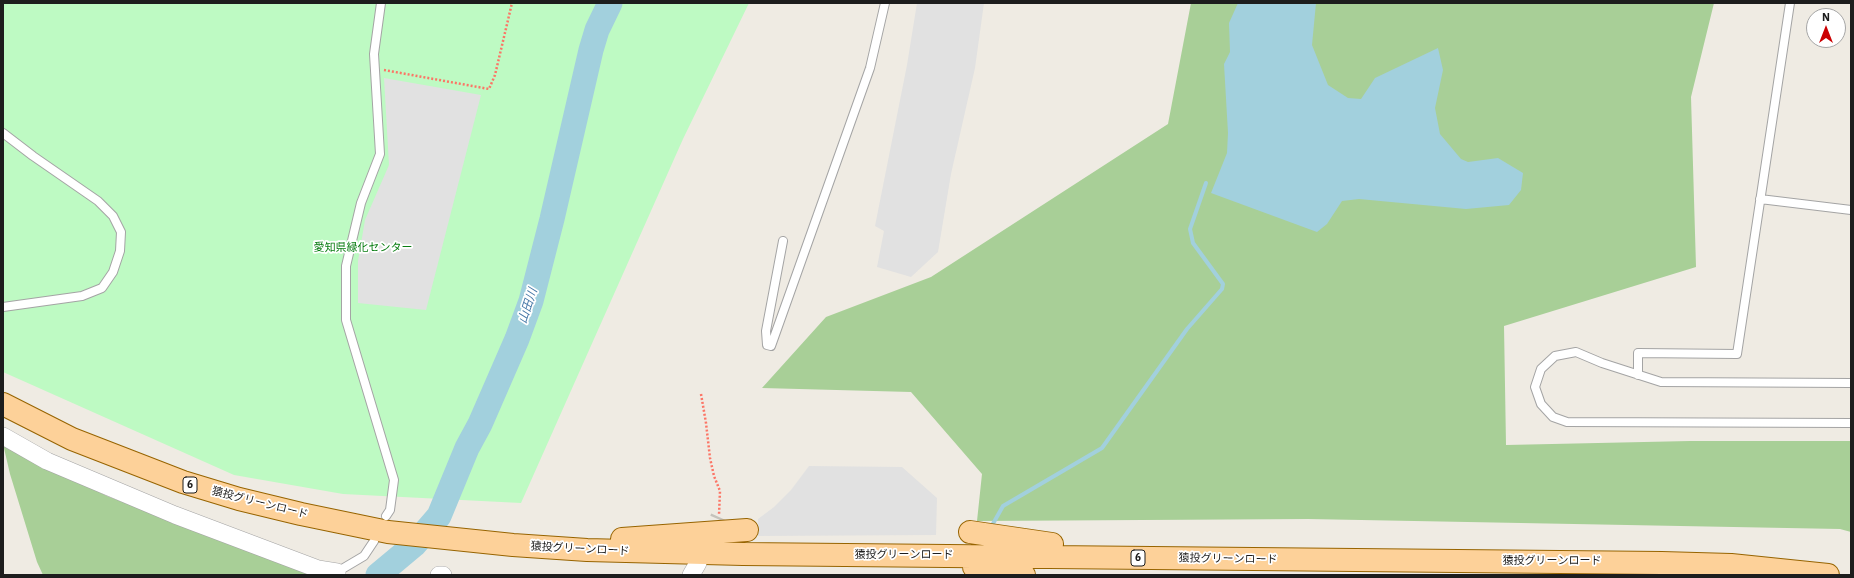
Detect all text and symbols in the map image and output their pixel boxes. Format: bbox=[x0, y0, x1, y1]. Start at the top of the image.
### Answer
north arrow bbox=[1806, 8, 1846, 48]
text: N bbox=[1822, 10, 1830, 24]
park label: 愛知県緑化センター bbox=[314, 241, 412, 255]
water label: 山田川 bbox=[516, 287, 540, 325]
road number: 6 bbox=[183, 477, 197, 493]
street label: 猿投グリーンロード bbox=[210, 485, 310, 521]
street label: 猿投グリーンロード bbox=[530, 540, 630, 558]
street label: 猿投グリーンロード bbox=[855, 548, 953, 562]
road number: 6 bbox=[1131, 550, 1145, 566]
street label: 猿投グリーンロード bbox=[1178, 552, 1278, 566]
street label: 猿投グリーンロード bbox=[1503, 554, 1601, 568]

